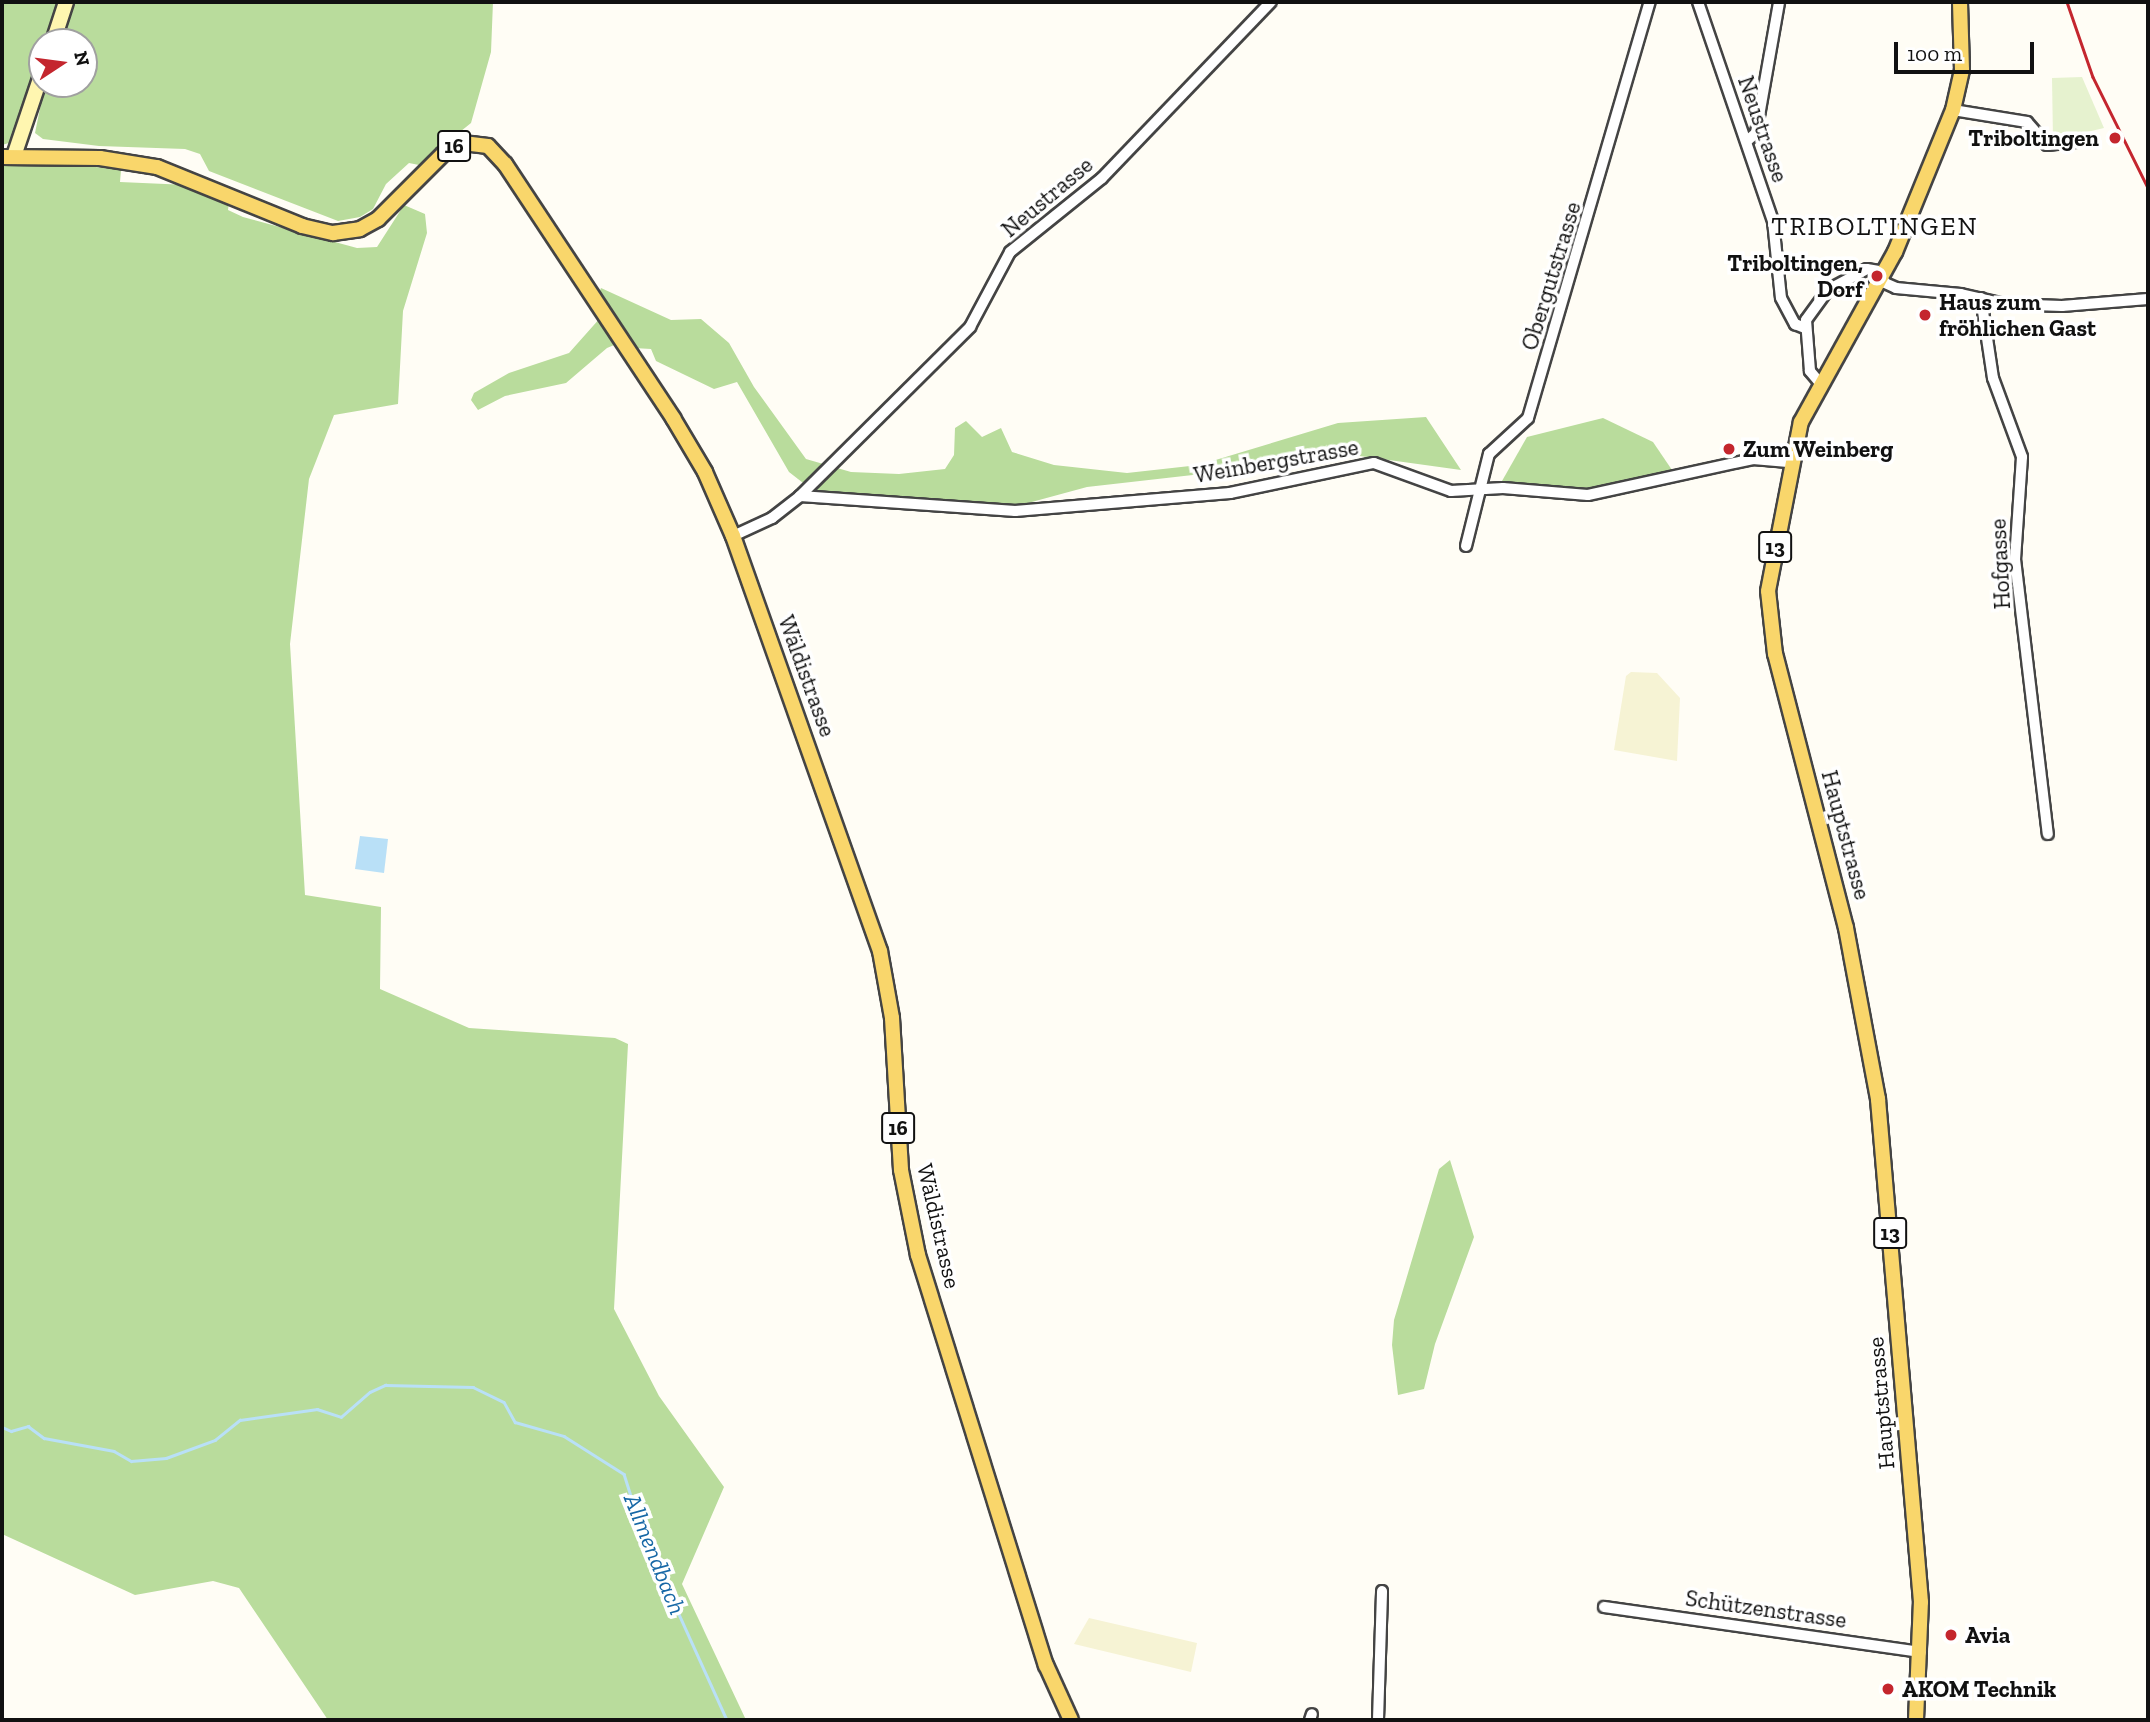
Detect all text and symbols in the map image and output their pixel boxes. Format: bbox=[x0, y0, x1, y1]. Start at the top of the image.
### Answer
north arrow bbox=[28, 28, 98, 98]
scale bar bbox=[1898, 28, 2038, 72]
text: 100 m bbox=[1907, 41, 1962, 66]
text: N bbox=[69, 49, 95, 68]
street label: Neustrasse bbox=[1732, 72, 1794, 186]
place label: Triboltingen bbox=[1968, 124, 2099, 152]
road number: 16 bbox=[436, 128, 472, 164]
marker: Triboltingen bbox=[2105, 128, 2125, 148]
street label: Neustrasse bbox=[996, 151, 1098, 243]
street label: Obergutstrasse bbox=[1515, 198, 1587, 354]
district label: TRIBOLTINGEN bbox=[1773, 211, 1977, 243]
place label: Triboltingen, Dorf bbox=[1727, 249, 1863, 303]
marker: Triboltingen, Dorf bbox=[1869, 268, 1885, 284]
place label: Haus zum fröhlichen Gast bbox=[1939, 288, 2096, 342]
marker: Haus zum fröhlichen Gast bbox=[1917, 307, 1933, 323]
street label: Weinbergstrasse bbox=[1192, 433, 1360, 489]
place label: Zum Weinberg bbox=[1743, 435, 1894, 463]
marker: Zum Weinberg bbox=[1721, 441, 1737, 457]
street label: Hofgasse bbox=[1984, 518, 2016, 610]
road number: 13 bbox=[1758, 530, 1792, 564]
street label: Wäldistrasse bbox=[772, 612, 842, 740]
street label: Hauptstrasse bbox=[1816, 767, 1876, 903]
road number: 16 bbox=[880, 1110, 916, 1146]
street label: Wäldistrasse bbox=[911, 1161, 967, 1291]
road number: 13 bbox=[1872, 1216, 1908, 1250]
street label: Hauptstrasse bbox=[1861, 1336, 1901, 1470]
water label: Allmendbach bbox=[618, 1489, 692, 1619]
street label: Schützenstrasse bbox=[1684, 1584, 1848, 1634]
place label: Avia bbox=[1965, 1621, 2010, 1649]
marker: Avia bbox=[1943, 1627, 1959, 1643]
place label: AKOM Technik bbox=[1902, 1675, 2056, 1703]
marker: AKOM Technik bbox=[1880, 1681, 1896, 1697]

